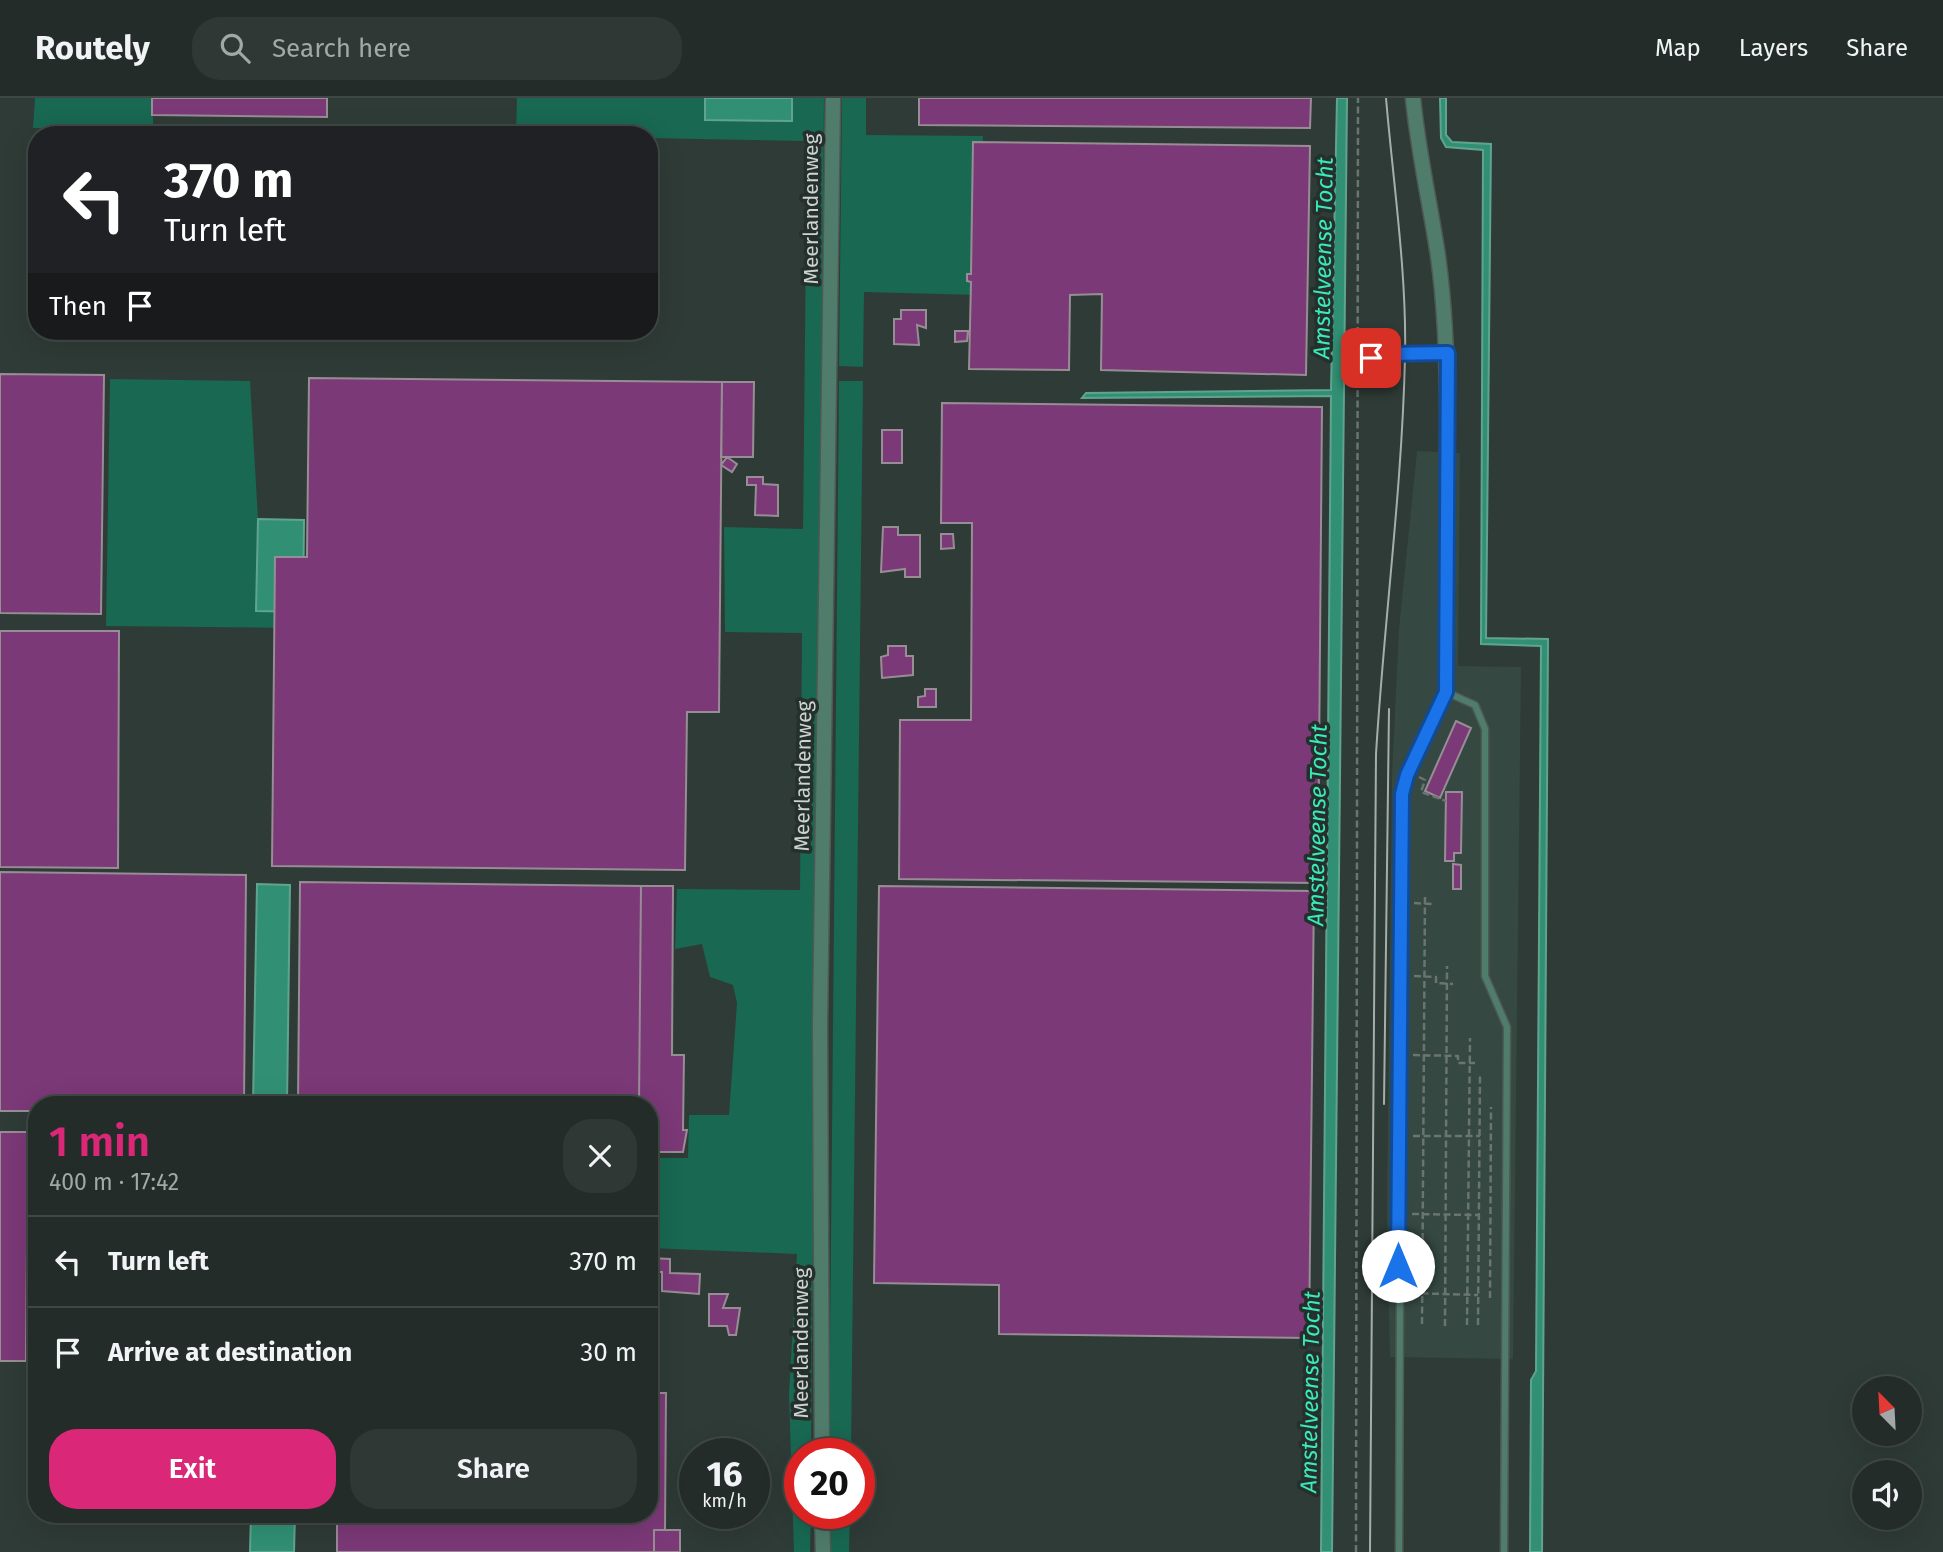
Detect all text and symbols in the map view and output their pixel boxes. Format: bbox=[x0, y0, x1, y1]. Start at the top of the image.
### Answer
search box bbox=[192, 17, 682, 80]
text: Routely bbox=[35, 28, 150, 68]
icon: search bbox=[216, 29, 254, 67]
text: Search here bbox=[272, 33, 411, 64]
text: Map bbox=[1655, 34, 1701, 62]
text: Layers bbox=[1739, 34, 1808, 62]
text: Share bbox=[1846, 34, 1908, 62]
street label: Meerlandenweg bbox=[798, 133, 824, 284]
text: 370 m bbox=[164, 151, 293, 210]
icon: left bbox=[49, 154, 140, 245]
water label: Amstelveense Tocht bbox=[1307, 156, 1339, 360]
text: Turn left bbox=[164, 211, 286, 249]
icon: arrive bbox=[121, 287, 159, 325]
text: Then bbox=[49, 291, 107, 322]
pin bbox=[1341, 328, 1401, 388]
icon: arrive bbox=[1352, 339, 1390, 377]
street label: Meerlandenweg bbox=[789, 700, 817, 852]
water label: Amstelveense Tocht bbox=[1301, 723, 1333, 927]
text: 1 min bbox=[49, 1117, 150, 1167]
button: close bbox=[563, 1119, 637, 1193]
text: 400 m · 17:42 bbox=[49, 1168, 179, 1196]
position arrow bbox=[1361, 1229, 1435, 1303]
icon: left bbox=[49, 1243, 87, 1281]
text: Turn left bbox=[108, 1246, 209, 1277]
text: 370 m bbox=[569, 1246, 637, 1277]
street label: Meerlandenweg bbox=[788, 1267, 814, 1418]
water label: Amstelveense Tocht bbox=[1294, 1290, 1326, 1494]
icon: arrive bbox=[49, 1334, 87, 1372]
text: Arrive at destination bbox=[108, 1337, 352, 1368]
text: 30 m bbox=[580, 1337, 637, 1368]
north arrow bbox=[1852, 1376, 1922, 1446]
map controls bbox=[1852, 1376, 1922, 1530]
button: Exit bbox=[49, 1429, 336, 1509]
button: Share bbox=[350, 1429, 637, 1509]
speed limit sign: 20 bbox=[784, 1438, 875, 1529]
text: 16 bbox=[707, 1453, 742, 1495]
button: sound bbox=[1852, 1460, 1922, 1530]
text: km/h bbox=[702, 1490, 747, 1512]

